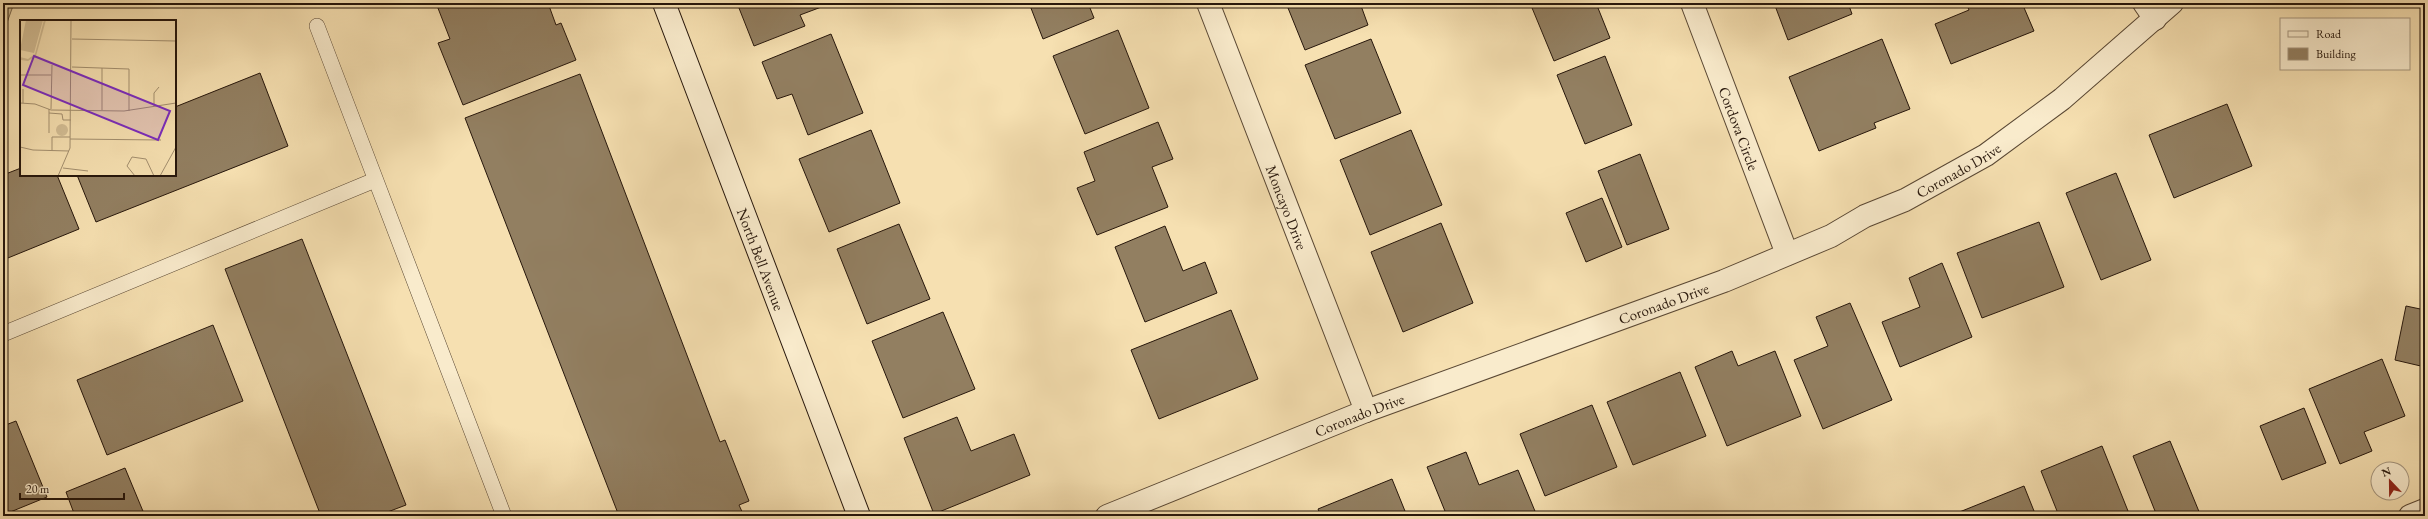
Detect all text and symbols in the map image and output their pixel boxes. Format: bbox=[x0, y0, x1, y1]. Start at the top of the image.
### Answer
legend bbox=[2280, 18, 2410, 70]
inset map bbox=[20, 20, 176, 176]
text: Road bbox=[2316, 26, 2342, 42]
text: Building bbox=[2316, 46, 2357, 62]
street label: Cordova Circle bbox=[1715, 84, 1764, 173]
street label: Coronado Drive bbox=[1912, 138, 2004, 202]
street label: Moncayo Drive bbox=[1262, 162, 1312, 252]
street label: North Bell Avenue bbox=[733, 205, 789, 313]
street label: Coronado Drive bbox=[1616, 278, 1711, 328]
street label: Coronado Drive bbox=[1312, 388, 1407, 440]
north arrow bbox=[2370, 461, 2410, 501]
text: N bbox=[2380, 464, 2393, 480]
scale bar bbox=[20, 475, 124, 501]
text: 20 m bbox=[26, 481, 50, 497]

